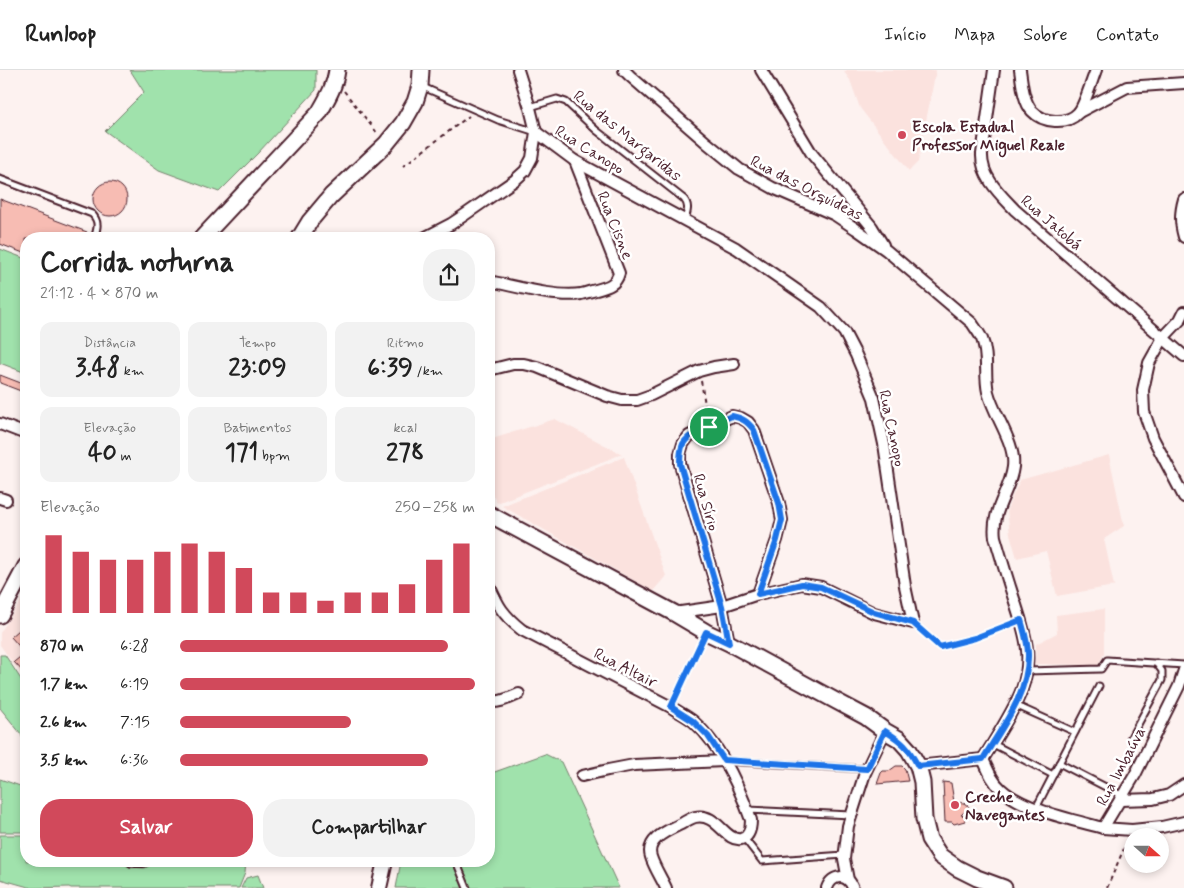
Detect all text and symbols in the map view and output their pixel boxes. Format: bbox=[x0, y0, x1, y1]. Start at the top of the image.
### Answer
text: Runloop bbox=[25, 19, 97, 50]
text: Início bbox=[884, 23, 926, 47]
text: Mapa bbox=[954, 23, 995, 47]
text: Sobre bbox=[1023, 23, 1068, 47]
text: Contato bbox=[1096, 23, 1159, 47]
street label: Rua das Margaridas bbox=[568, 86, 686, 187]
place label: Escola Estadual Professor Miguel Reale bbox=[912, 117, 1065, 158]
street label: Rua Canopo bbox=[551, 121, 628, 180]
marker: Escola Estadual Professor Miguel Reale bbox=[896, 129, 908, 141]
street label: Rua das Orquídeas bbox=[746, 151, 866, 226]
street label: Rua Cisne bbox=[591, 188, 638, 263]
street label: Rua Jatobá bbox=[1016, 191, 1086, 256]
text: Corrida noturna bbox=[40, 245, 234, 282]
button: share bbox=[423, 249, 475, 301]
text: 21:12 · 4 × 870 m bbox=[40, 283, 158, 304]
text: Distância bbox=[84, 334, 136, 352]
text: Tempo bbox=[239, 334, 276, 352]
text: Ritmo bbox=[387, 334, 424, 352]
text: 3.48 bbox=[75, 352, 120, 385]
text: 23:09 bbox=[228, 352, 287, 385]
text: 6:39 bbox=[367, 352, 413, 385]
text: km bbox=[120, 362, 144, 380]
text: /km bbox=[413, 362, 443, 380]
street label: Rua Canopo bbox=[873, 388, 910, 469]
pin bbox=[688, 406, 730, 448]
icon: arrive bbox=[695, 413, 723, 441]
text: Elevação bbox=[84, 419, 136, 437]
text: Batimentos bbox=[223, 419, 292, 437]
text: kcal bbox=[393, 419, 417, 437]
text: 40 bbox=[88, 437, 117, 470]
text: 171 bbox=[225, 437, 258, 470]
text: 278 bbox=[386, 437, 424, 470]
text: m bbox=[117, 447, 132, 465]
text: bpm bbox=[258, 447, 290, 465]
street label: Rua Sírio bbox=[687, 471, 724, 533]
text: Elevação bbox=[40, 497, 100, 518]
text: 250–258 m bbox=[395, 497, 475, 518]
text: 870 m bbox=[40, 636, 84, 657]
text: 6:28 bbox=[120, 636, 149, 657]
street label: Rua Altair bbox=[590, 643, 661, 693]
text: 1.7 km bbox=[40, 674, 88, 695]
text: 6:19 bbox=[120, 674, 149, 695]
text: 2.6 km bbox=[40, 712, 87, 733]
text: 7:15 bbox=[120, 712, 150, 733]
street label: Rua Imbaúva bbox=[1092, 723, 1151, 810]
text: 3.5 km bbox=[40, 750, 88, 771]
text: 6:36 bbox=[120, 750, 149, 771]
place label: Creche Navegantes bbox=[965, 787, 1046, 828]
button: Salvar bbox=[40, 799, 253, 857]
button: Compartilhar bbox=[263, 799, 475, 857]
marker: Creche Navegantes bbox=[949, 799, 961, 811]
north arrow bbox=[1124, 828, 1169, 872]
map controls bbox=[1124, 828, 1169, 873]

